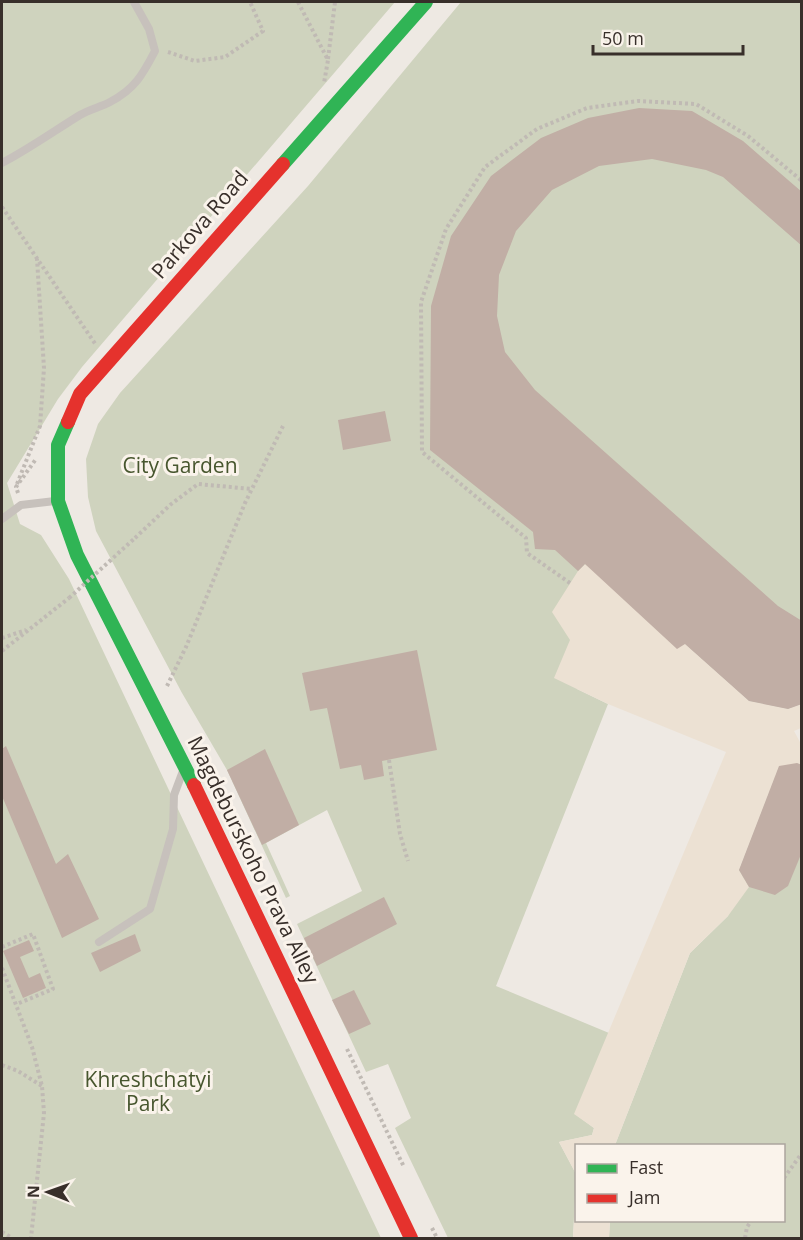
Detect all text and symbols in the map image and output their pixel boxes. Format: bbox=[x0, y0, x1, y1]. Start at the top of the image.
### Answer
scale bar bbox=[593, 18, 743, 56]
text: 50 m bbox=[602, 26, 644, 50]
street label: Parkova Road bbox=[145, 164, 254, 284]
park label: City Garden bbox=[122, 451, 238, 479]
street label: Magdeburskoho Prava Alley bbox=[182, 731, 326, 988]
park label: Khreshchatyi Park bbox=[85, 1065, 211, 1117]
legend bbox=[575, 1144, 785, 1222]
text: Fast bbox=[629, 1155, 663, 1179]
north arrow bbox=[18, 1162, 78, 1222]
text: N bbox=[22, 1185, 44, 1198]
text: Jam bbox=[627, 1185, 661, 1209]

